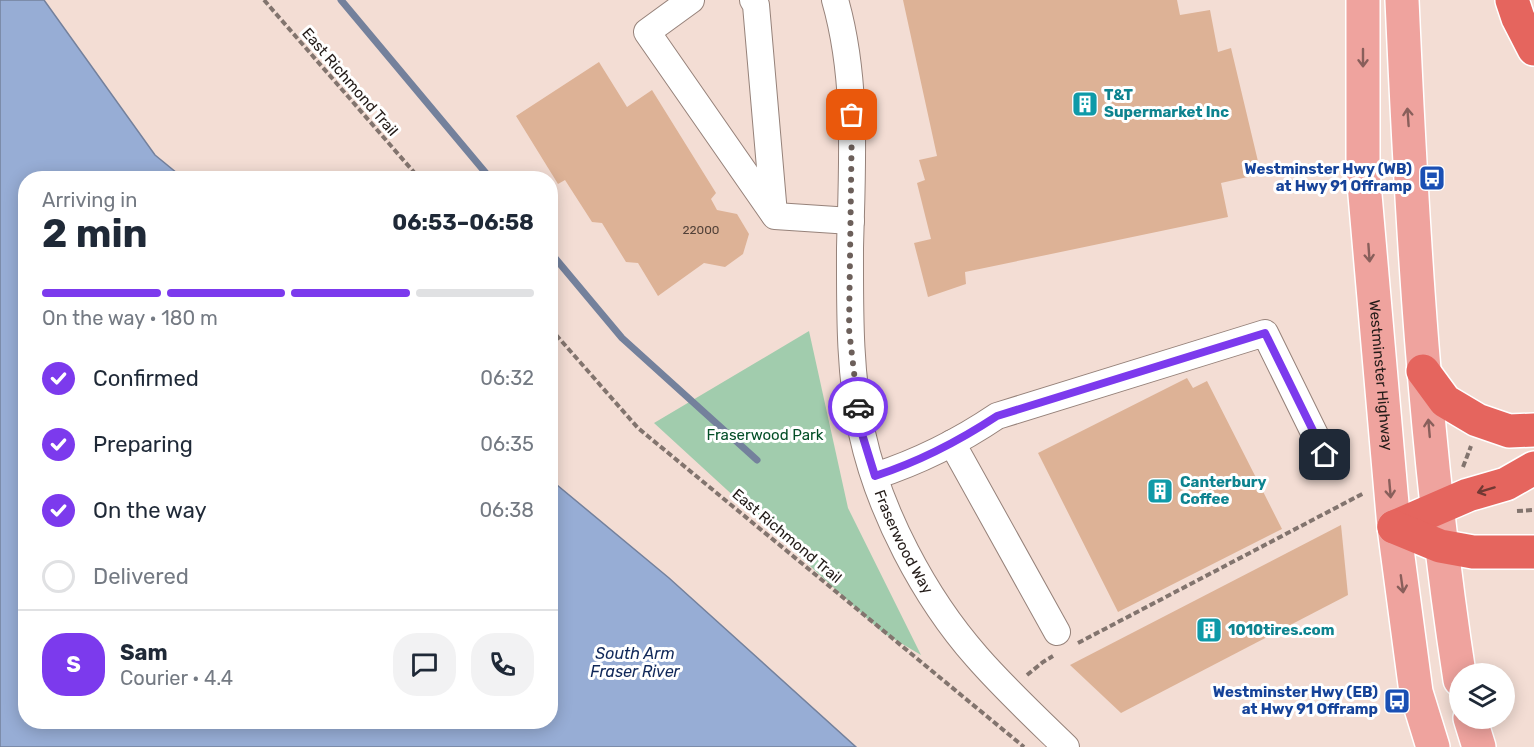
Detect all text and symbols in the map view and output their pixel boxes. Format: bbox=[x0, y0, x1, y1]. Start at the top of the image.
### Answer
street label: East Richmond Trail bbox=[298, 24, 402, 140]
one-way arrow bbox=[1357, 48, 1369, 68]
place label: T&T Supermarket Inc bbox=[1104, 86, 1229, 121]
pin bbox=[826, 89, 877, 140]
building icon: T&T Supermarket Inc bbox=[1070, 89, 1100, 119]
icon: bag bbox=[835, 98, 868, 131]
one-way arrow bbox=[1402, 108, 1413, 128]
place label: Westminster Hwy (WB) at Hwy 91 Offramp bbox=[1244, 160, 1412, 195]
bus stop icon: Westminster Hwy (WB) at Hwy 91 Offramp bbox=[1417, 163, 1447, 193]
text: Arriving in bbox=[42, 188, 137, 212]
text: 06:53–06:58 bbox=[392, 209, 534, 236]
text: 2 min bbox=[42, 211, 148, 257]
house number: 22000 bbox=[683, 223, 719, 237]
one-way arrow bbox=[1364, 243, 1375, 263]
street label: Westminster Highway bbox=[1365, 299, 1396, 451]
text: On the way · 180 m bbox=[42, 306, 218, 330]
icon: check bbox=[42, 362, 75, 395]
text: Confirmed bbox=[93, 365, 199, 392]
text: 06:32 bbox=[480, 366, 534, 390]
courier bbox=[828, 377, 888, 437]
icon: car bbox=[842, 391, 875, 424]
one-way arrow bbox=[1423, 419, 1434, 439]
park label: Fraserwood Park bbox=[706, 426, 824, 444]
icon: check bbox=[42, 428, 75, 461]
pin bbox=[1299, 429, 1350, 480]
text: Preparing bbox=[93, 431, 193, 458]
text: 06:35 bbox=[480, 432, 534, 456]
icon: home bbox=[1308, 438, 1341, 471]
place label: Canterbury Coffee bbox=[1180, 473, 1267, 508]
building icon: Canterbury Coffee bbox=[1145, 476, 1175, 506]
one-way arrow bbox=[1385, 479, 1396, 499]
street label: East Richmond Trail bbox=[729, 485, 845, 587]
one-way arrow bbox=[1477, 485, 1496, 496]
street label: Fraserwood Way bbox=[870, 487, 937, 597]
icon: check bbox=[42, 494, 75, 527]
text: On the way bbox=[93, 497, 207, 524]
text: 06:38 bbox=[479, 498, 534, 522]
text: Delivered bbox=[93, 563, 189, 590]
one-way arrow bbox=[1396, 574, 1407, 594]
building icon: 1010tires.com bbox=[1194, 615, 1224, 645]
place label: 1010tires.com bbox=[1228, 621, 1335, 639]
button: chat bbox=[393, 633, 456, 696]
button: phone bbox=[471, 633, 534, 696]
text: Sam bbox=[120, 639, 168, 666]
water label: South Arm Fraser River bbox=[590, 644, 681, 681]
text: S bbox=[66, 651, 81, 678]
map controls bbox=[1449, 663, 1515, 729]
button: layers bbox=[1449, 663, 1515, 729]
text: Courier · 4.4 bbox=[120, 666, 233, 690]
place label: Westminster Hwy (EB) at Hwy 91 Offramp bbox=[1213, 683, 1378, 718]
bus stop icon: Westminster Hwy (EB) at Hwy 91 Offramp bbox=[1382, 686, 1412, 716]

